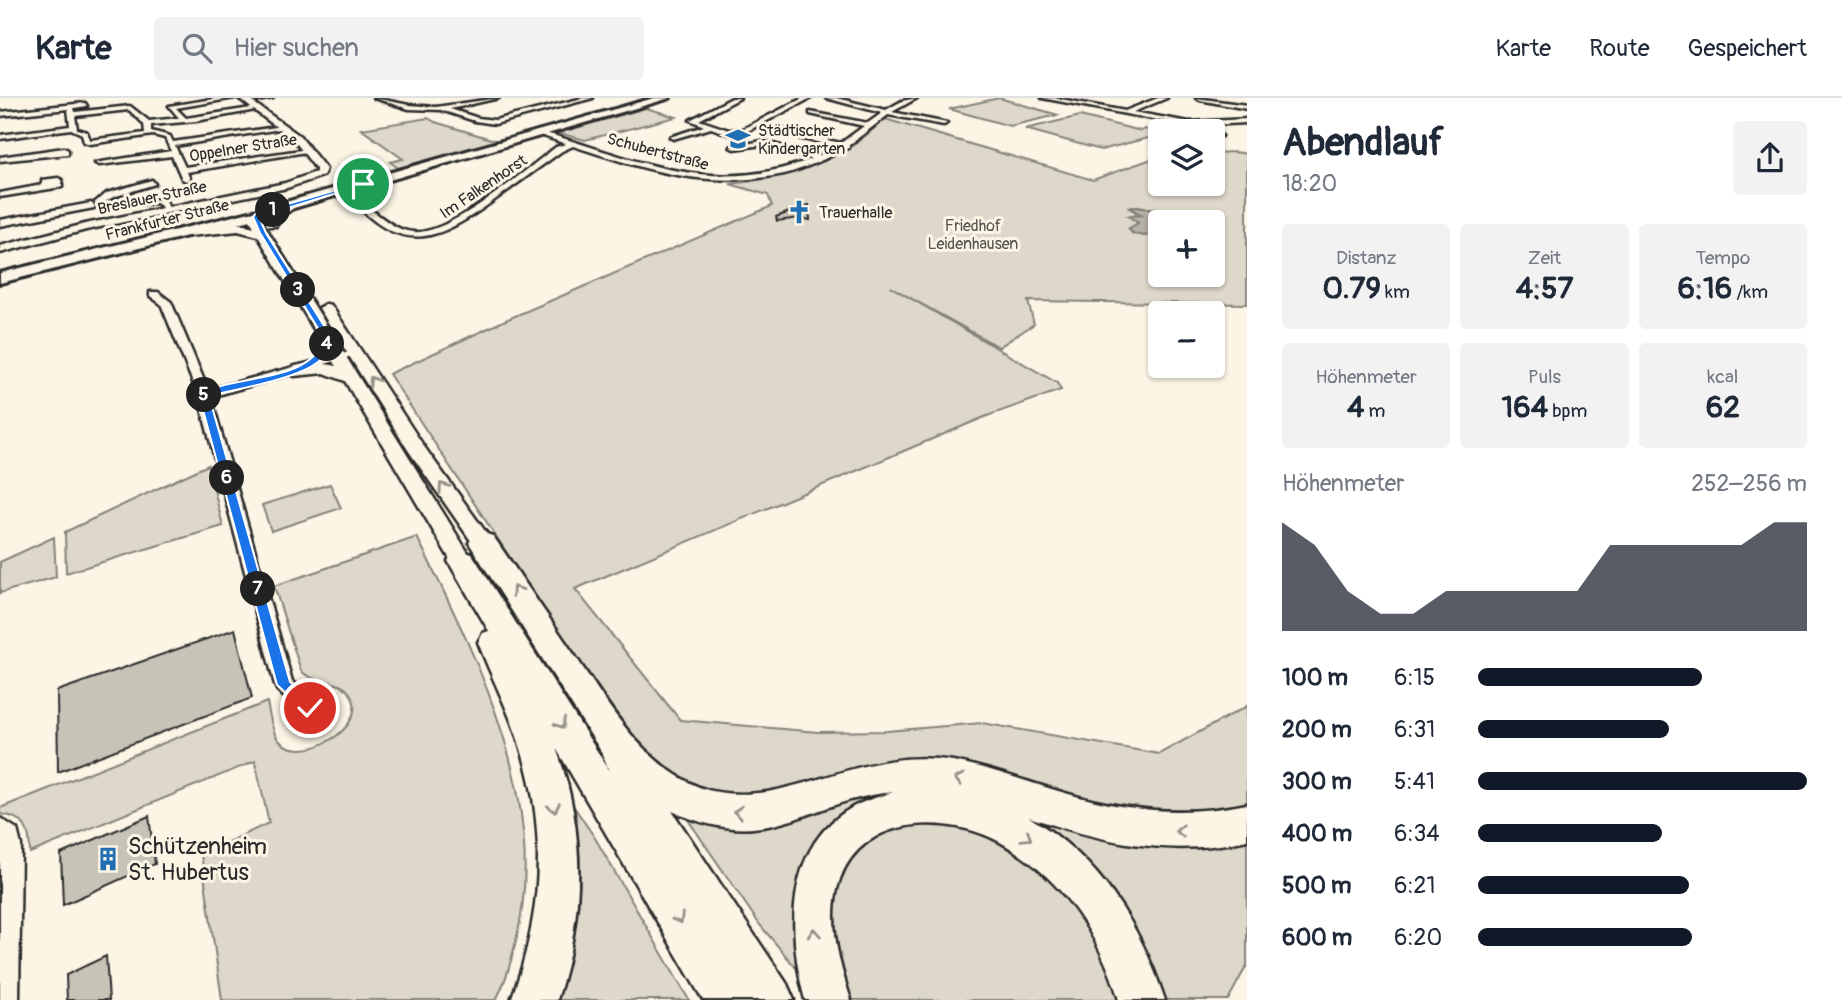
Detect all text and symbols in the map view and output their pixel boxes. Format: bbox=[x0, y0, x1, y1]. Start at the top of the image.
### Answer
search box bbox=[154, 17, 644, 80]
text: Karte bbox=[35, 28, 112, 69]
icon: search bbox=[178, 29, 216, 67]
text: Hier suchen bbox=[234, 32, 359, 64]
text: Karte bbox=[1495, 34, 1551, 63]
text: Route bbox=[1589, 34, 1650, 63]
text: Gespeichert bbox=[1688, 34, 1807, 63]
map controls bbox=[1148, 119, 1225, 378]
button: layers bbox=[1148, 119, 1225, 196]
text: Abendlauf bbox=[1282, 119, 1444, 167]
place label: Städtischer Kindergarten bbox=[758, 121, 845, 159]
button: share bbox=[1733, 121, 1807, 195]
school or university icon: Städtischer Kindergarten bbox=[724, 125, 752, 153]
street label: Schubertstraße bbox=[605, 129, 711, 175]
street label: Oppelner Straße bbox=[188, 130, 298, 166]
street label: Im Falkenhorst bbox=[436, 150, 531, 223]
pin bbox=[333, 154, 393, 214]
icon: arrive bbox=[344, 165, 382, 203]
text: 18:20 bbox=[1282, 169, 1337, 198]
street label: Breslauer Straße bbox=[96, 177, 209, 219]
pin: 1 bbox=[256, 192, 290, 228]
street label: Frankfurter Straße bbox=[103, 195, 231, 245]
text: 1 bbox=[269, 197, 276, 221]
church icon: Trauerhalle bbox=[785, 198, 813, 226]
place label: Trauerhalle bbox=[819, 203, 892, 223]
button: + bbox=[1148, 210, 1225, 287]
park label: Friedhof Leidenhausen bbox=[928, 216, 1018, 254]
text: Distanz bbox=[1336, 246, 1396, 270]
text: Zeit bbox=[1528, 246, 1561, 270]
text: Tempo bbox=[1696, 246, 1750, 270]
text: 0.79 bbox=[1323, 270, 1381, 307]
text: 4:57 bbox=[1516, 270, 1573, 307]
text: 6:16 bbox=[1678, 270, 1732, 307]
pin: 3 bbox=[280, 272, 316, 308]
text: 3 bbox=[292, 277, 303, 301]
text: km bbox=[1381, 280, 1410, 304]
text: /km bbox=[1732, 280, 1768, 304]
button: − bbox=[1148, 301, 1225, 378]
pin: 4 bbox=[310, 327, 344, 362]
text: 4 bbox=[321, 331, 332, 355]
text: Höhenmeter bbox=[1316, 365, 1417, 389]
text: Puls bbox=[1528, 365, 1561, 389]
text: kcal bbox=[1707, 365, 1738, 389]
one-way arrow bbox=[369, 376, 381, 389]
pin: 5 bbox=[186, 378, 222, 412]
text: 5 bbox=[198, 382, 209, 406]
text: 4 bbox=[1347, 389, 1364, 426]
text: 164 bbox=[1502, 389, 1548, 426]
text: 62 bbox=[1706, 389, 1740, 426]
text: m bbox=[1364, 399, 1385, 423]
text: bpm bbox=[1548, 399, 1587, 423]
pin: 6 bbox=[210, 460, 244, 496]
text: 6 bbox=[221, 465, 232, 489]
text: Höhenmeter bbox=[1282, 469, 1404, 498]
text: 252–256 m bbox=[1691, 469, 1807, 498]
one-way arrow bbox=[439, 482, 451, 495]
pin: 7 bbox=[240, 572, 276, 606]
text: 7 bbox=[252, 576, 263, 600]
one-way arrow bbox=[511, 585, 524, 598]
text: 100 m bbox=[1282, 663, 1348, 692]
text: 6:15 bbox=[1394, 663, 1435, 692]
pin bbox=[280, 678, 340, 738]
icon: check bbox=[291, 689, 329, 727]
text: 200 m bbox=[1282, 715, 1352, 744]
text: 6:31 bbox=[1394, 715, 1435, 744]
one-way arrow bbox=[553, 717, 566, 730]
text: 300 m bbox=[1282, 767, 1352, 796]
text: 5:41 bbox=[1394, 767, 1435, 796]
one-way arrow bbox=[953, 773, 965, 788]
one-way arrow bbox=[546, 803, 561, 814]
one-way arrow bbox=[732, 805, 743, 820]
text: 400 m bbox=[1282, 819, 1352, 848]
text: 6:34 bbox=[1394, 819, 1440, 848]
one-way arrow bbox=[1174, 823, 1184, 839]
one-way arrow bbox=[1019, 829, 1032, 842]
place label: Schützenheim St. Hubertus bbox=[128, 832, 267, 887]
building icon: Schützenheim St. Hubertus bbox=[94, 845, 122, 873]
text: 500 m bbox=[1282, 871, 1351, 900]
text: 6:21 bbox=[1394, 871, 1435, 900]
one-way arrow bbox=[671, 911, 684, 924]
text: 600 m bbox=[1282, 923, 1352, 952]
text: 6:20 bbox=[1394, 923, 1442, 952]
one-way arrow bbox=[807, 927, 822, 938]

